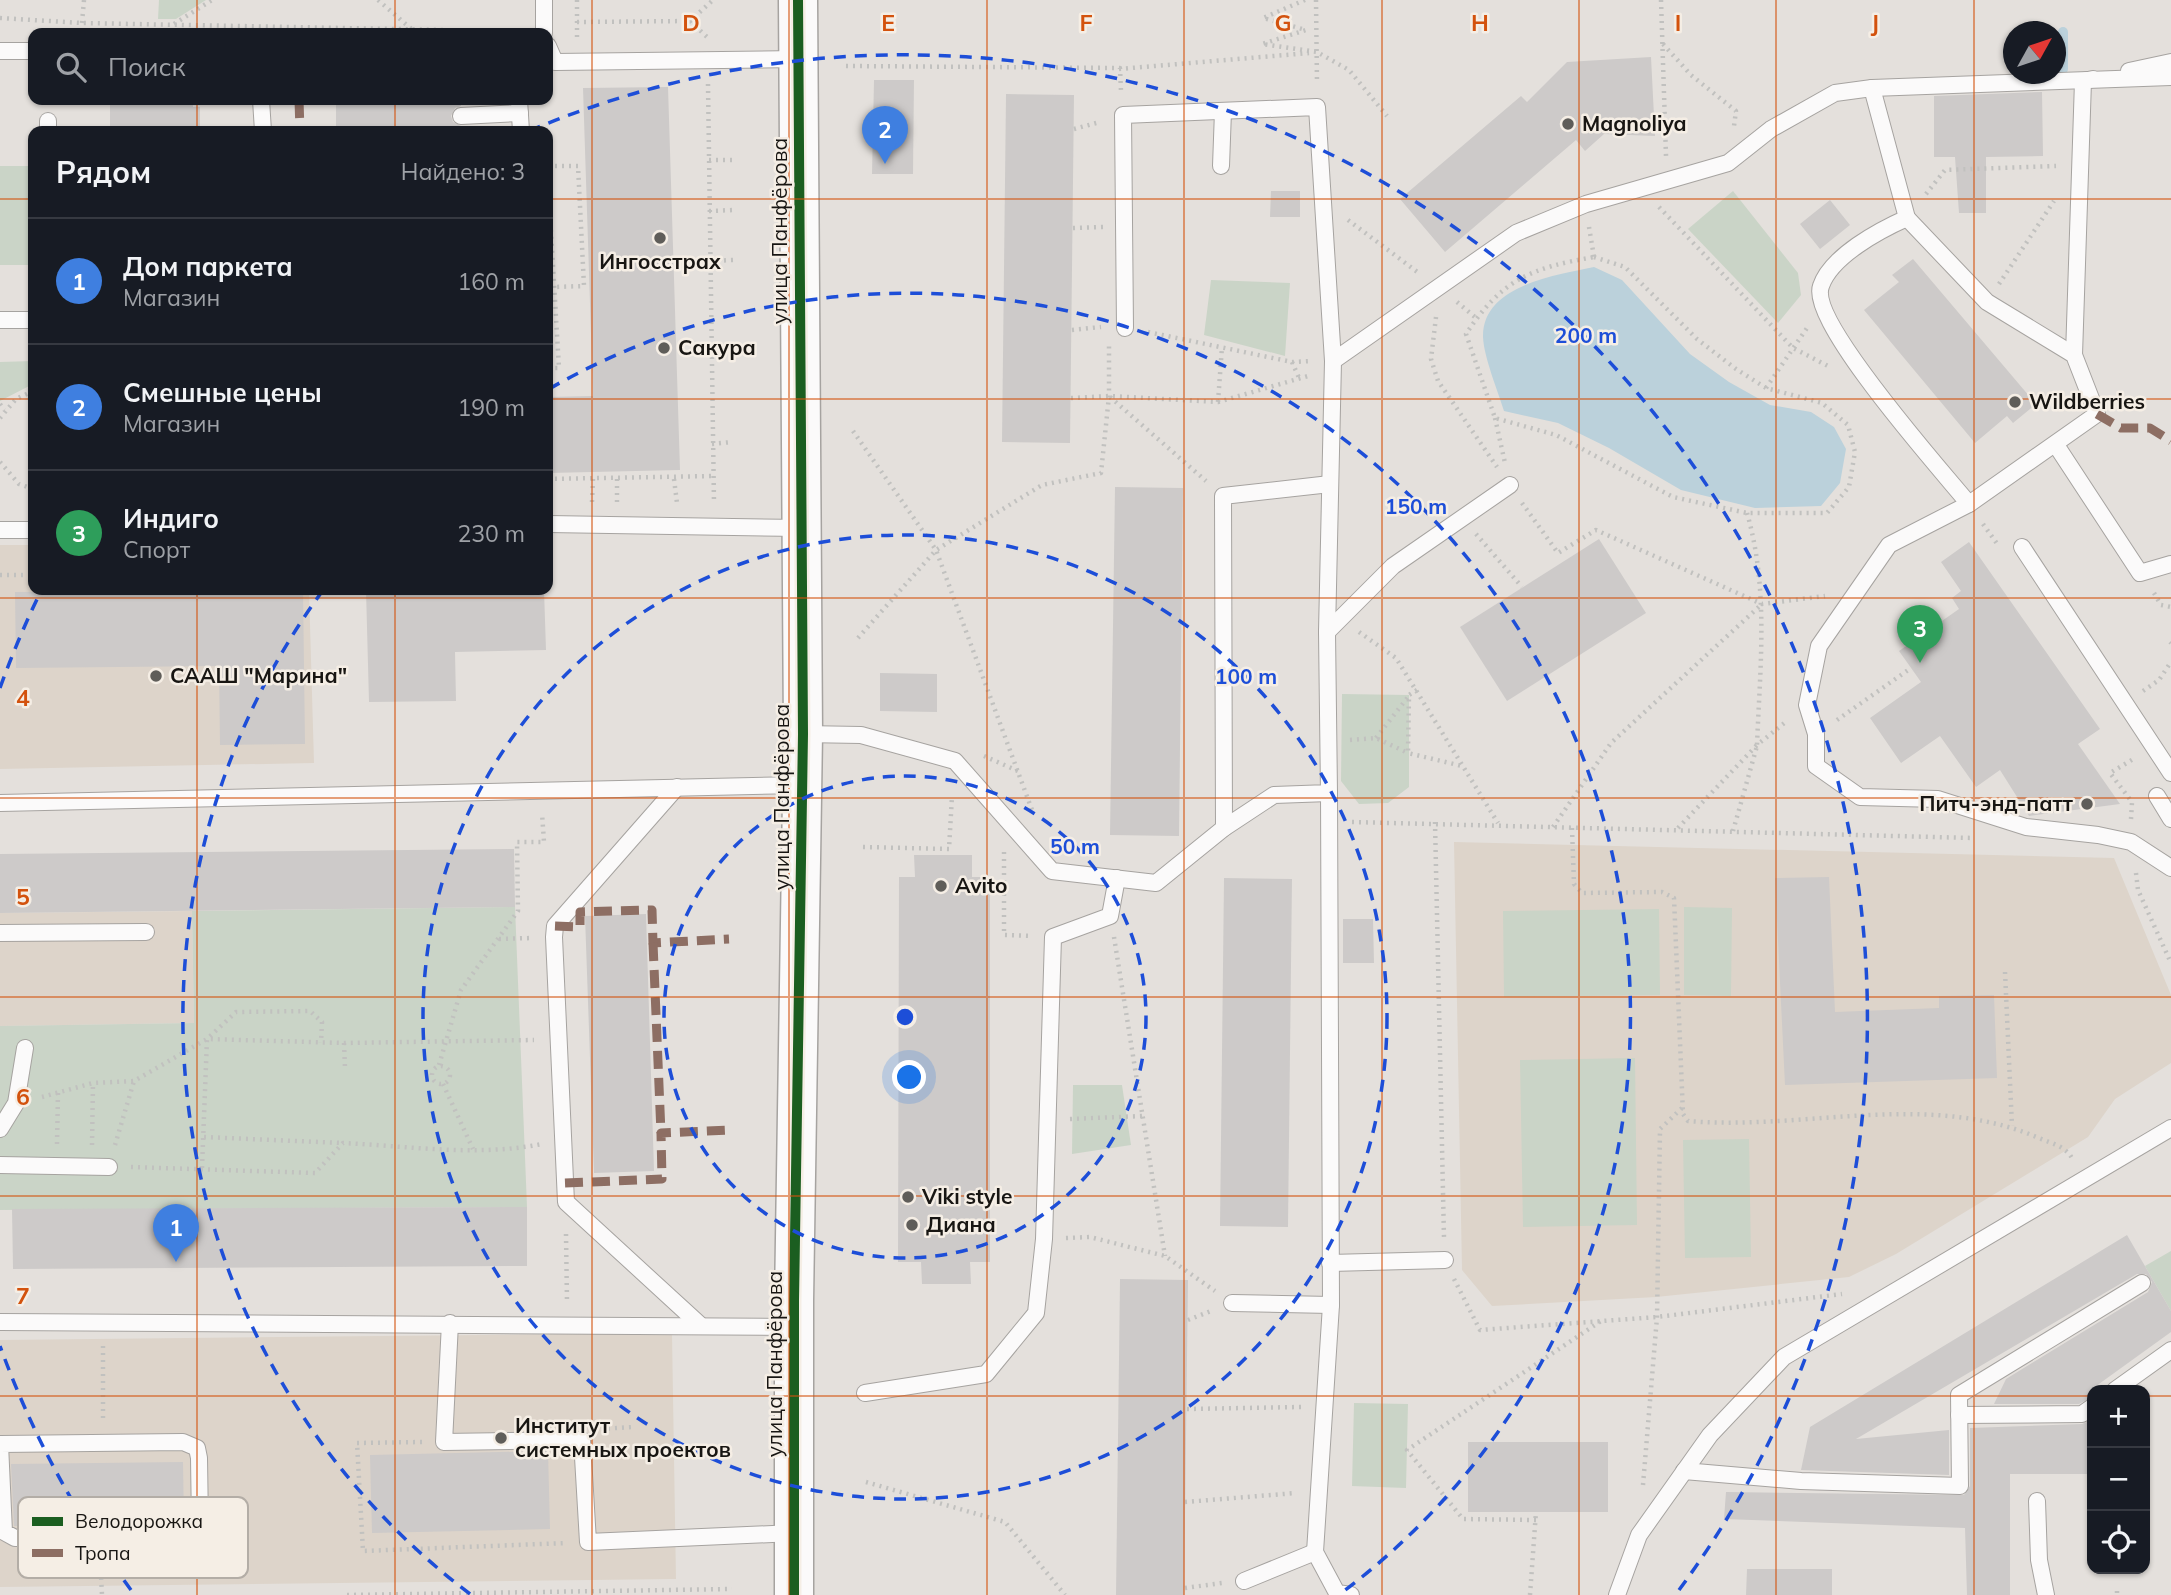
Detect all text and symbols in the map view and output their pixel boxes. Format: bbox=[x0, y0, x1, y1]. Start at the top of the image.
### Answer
text: D bbox=[682, 8, 700, 37]
text: E bbox=[881, 8, 895, 37]
text: F bbox=[1079, 8, 1093, 37]
text: G bbox=[1274, 8, 1292, 37]
text: H bbox=[1471, 8, 1489, 37]
text: I bbox=[1675, 8, 1681, 37]
text: J bbox=[1871, 8, 1879, 37]
north arrow bbox=[2003, 21, 2066, 84]
search box bbox=[28, 28, 553, 105]
icon: search bbox=[52, 48, 90, 86]
text: Поиск bbox=[108, 50, 186, 83]
pin: 2 bbox=[862, 106, 908, 164]
place label: Magnoliya bbox=[1582, 110, 1687, 136]
marker: Magnoliya bbox=[1560, 116, 1576, 132]
street label: улица Панфёрова bbox=[766, 138, 792, 324]
text: Рядом bbox=[56, 153, 151, 191]
text: Найдено: 3 bbox=[401, 157, 525, 186]
marker: Ингосстрах bbox=[652, 230, 668, 246]
place label: Ингосстрах bbox=[599, 248, 721, 274]
text: Дом паркета bbox=[123, 250, 293, 283]
text: 1 bbox=[72, 267, 86, 296]
text: 160 m bbox=[457, 267, 525, 296]
text: Магазин bbox=[123, 283, 220, 312]
text: 200 m bbox=[1555, 322, 1617, 348]
place label: Сакура bbox=[678, 334, 756, 360]
marker: Сакура bbox=[656, 340, 672, 356]
text: Смешные цены bbox=[123, 376, 322, 409]
place label: Wildberries bbox=[2029, 388, 2145, 414]
text: 2 bbox=[72, 393, 86, 422]
text: 190 m bbox=[457, 393, 525, 422]
marker: Wildberries bbox=[2007, 394, 2023, 410]
text: Магазин bbox=[123, 409, 220, 438]
text: 150 m bbox=[1385, 493, 1447, 519]
text: Индиго bbox=[123, 502, 219, 535]
text: 3 bbox=[72, 519, 86, 548]
text: 230 m bbox=[457, 519, 525, 548]
text: Спорт bbox=[123, 535, 190, 564]
pin: 3 bbox=[1897, 605, 1943, 663]
place label: СААШ "Марина" bbox=[170, 662, 347, 688]
text: 100 m bbox=[1215, 663, 1277, 689]
marker: СААШ "Марина" bbox=[148, 668, 164, 684]
text: 4 bbox=[16, 683, 30, 712]
street label: улица Панфёрова bbox=[768, 704, 794, 890]
place label: Питч-энд-патт bbox=[1919, 790, 2074, 816]
marker: Питч-энд-патт bbox=[2079, 796, 2095, 812]
text: 50 m bbox=[1050, 833, 1100, 859]
place label: Avito bbox=[955, 872, 1007, 898]
marker: Avito bbox=[933, 878, 949, 894]
text: 5 bbox=[16, 882, 30, 911]
centre of rings bbox=[893, 1005, 917, 1029]
your location bbox=[892, 1060, 926, 1094]
text: 6 bbox=[16, 1082, 30, 1111]
place label: Viki style bbox=[921, 1183, 1012, 1209]
marker: Viki style bbox=[900, 1189, 916, 1205]
pin: 1 bbox=[153, 1204, 199, 1262]
place label: Диана bbox=[926, 1211, 996, 1237]
marker: Диана bbox=[904, 1217, 920, 1233]
street label: улица Панфёрова bbox=[761, 1271, 787, 1457]
text: 7 bbox=[16, 1281, 30, 1310]
map controls bbox=[2087, 1385, 2150, 1574]
button: + bbox=[2087, 1385, 2150, 1448]
place label: Институт системных проектов bbox=[515, 1412, 731, 1462]
marker: Институт системных проектов bbox=[493, 1430, 509, 1446]
button: − bbox=[2087, 1448, 2150, 1511]
legend bbox=[18, 1497, 248, 1578]
text: Велодорожка bbox=[75, 1509, 203, 1533]
button: locate bbox=[2087, 1511, 2150, 1574]
text: Тропа bbox=[75, 1541, 131, 1565]

